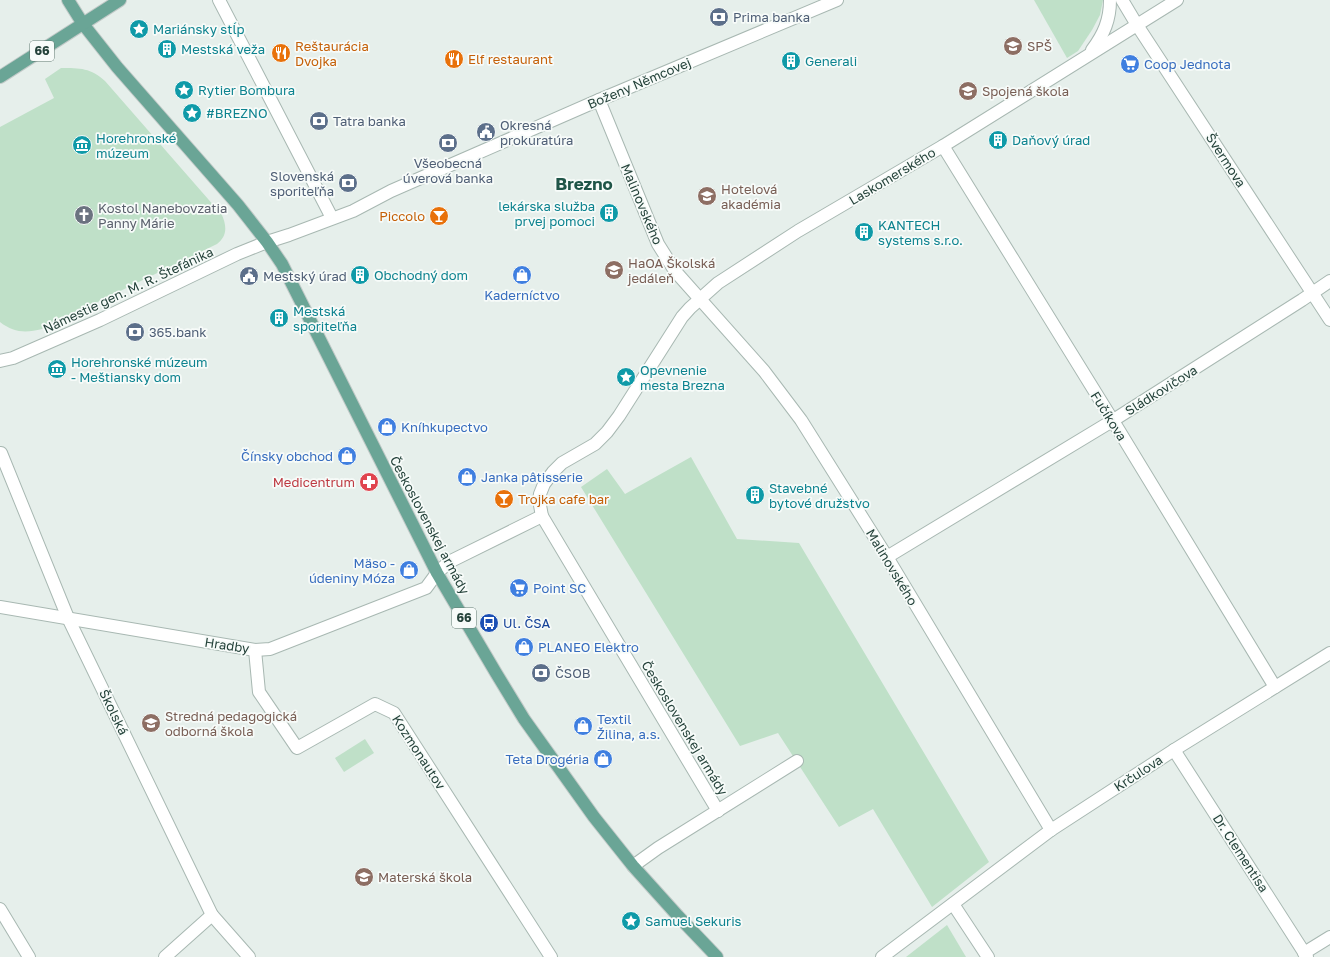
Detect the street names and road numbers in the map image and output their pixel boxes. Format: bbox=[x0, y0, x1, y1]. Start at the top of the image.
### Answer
road number: 66 bbox=[30, 41, 54, 61]
street label: Boženy Němcovej bbox=[585, 54, 693, 112]
street label: Švermova bbox=[1203, 130, 1249, 190]
street label: Laskomerského bbox=[846, 144, 938, 208]
street label: Malinovského bbox=[618, 161, 666, 247]
street label: Námestie gen. M. R. Štefánika bbox=[40, 243, 216, 337]
street label: Sládkovičova bbox=[1122, 361, 1200, 419]
street label: Fučíkova bbox=[1088, 388, 1130, 444]
street label: Československej armády bbox=[387, 453, 474, 597]
street label: Malinovského bbox=[863, 526, 921, 608]
road number: 66 bbox=[452, 608, 476, 628]
street label: Hradby bbox=[203, 634, 251, 657]
street label: Československej armády bbox=[638, 658, 732, 799]
street label: Školská bbox=[96, 687, 132, 737]
street label: Kozmonautov bbox=[389, 712, 449, 793]
street label: Krčulova bbox=[1111, 751, 1165, 795]
street label: Dr. Clementisa bbox=[1210, 811, 1272, 895]

